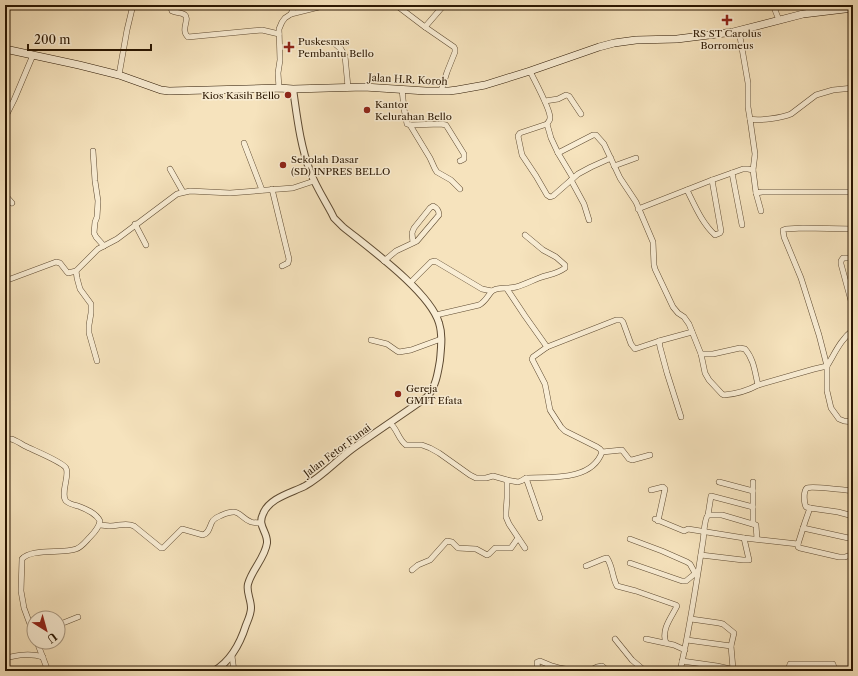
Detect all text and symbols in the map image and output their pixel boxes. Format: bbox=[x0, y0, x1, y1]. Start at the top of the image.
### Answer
marker: RS ST Carolus Borromeus bbox=[721, 14, 733, 26]
scale bar bbox=[28, 26, 151, 52]
place label: RS ST Carolus Borromeus bbox=[693, 27, 761, 52]
text: 200 m bbox=[34, 32, 71, 47]
place label: Puskesmas Pembantu Bello bbox=[298, 35, 374, 60]
marker: Puskesmas Pembantu Bello bbox=[283, 41, 295, 53]
street label: Jalan H.R. Koroh bbox=[366, 71, 449, 88]
place label: Kios Kasih Bello bbox=[202, 89, 280, 102]
marker: Kios Kasih Bello bbox=[283, 90, 293, 100]
place label: Kantor Kelurahan Bello bbox=[375, 98, 452, 123]
marker: Kantor Kelurahan Bello bbox=[362, 105, 372, 115]
place label: Sekolah Dasar (SD) INPRES BELLO bbox=[291, 153, 390, 178]
marker: Sekolah Dasar (SD) INPRES BELLO bbox=[278, 160, 288, 170]
place label: Gereja GMIT Efata bbox=[406, 382, 463, 407]
marker: Gereja GMIT Efata bbox=[393, 389, 403, 399]
street label: Jalan Fetor Funai bbox=[299, 421, 374, 481]
north arrow bbox=[26, 610, 66, 650]
text: U bbox=[44, 630, 60, 646]

